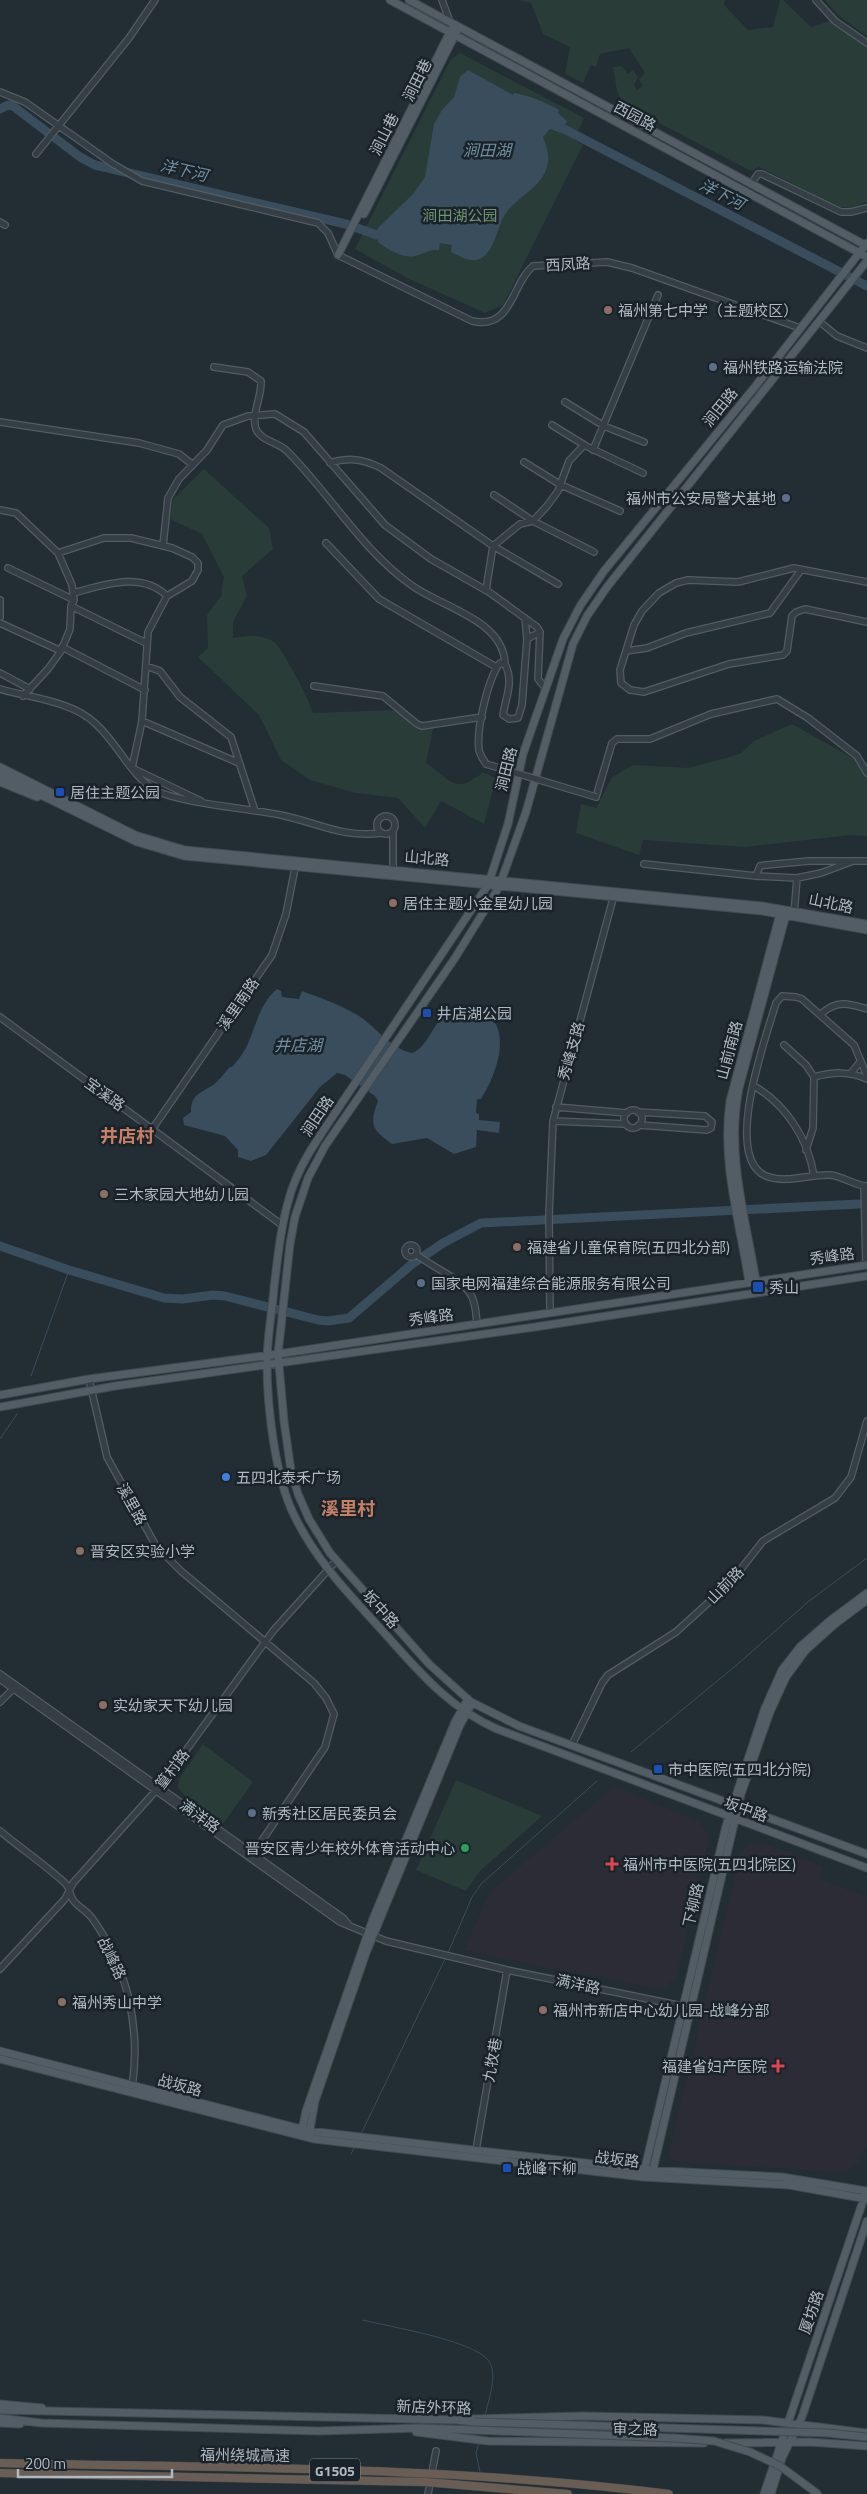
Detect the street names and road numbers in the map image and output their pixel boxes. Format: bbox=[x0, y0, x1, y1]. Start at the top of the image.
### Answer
street label: 涧田巷 bbox=[397, 55, 437, 105]
street label: 西园路 bbox=[610, 95, 660, 137]
street label: 涧山巷 bbox=[364, 109, 404, 159]
street label: 西凤路 bbox=[545, 251, 591, 277]
street label: 涧田路 bbox=[697, 382, 743, 432]
street label: 涧田路 bbox=[489, 744, 523, 794]
street label: 山北路 bbox=[404, 845, 450, 871]
street label: 山北路 bbox=[807, 887, 855, 919]
street label: 溪里南路 bbox=[211, 973, 265, 1035]
street label: 山前南路 bbox=[710, 1018, 748, 1082]
street label: 秀峰支路 bbox=[552, 1019, 590, 1083]
street label: 宝溪路 bbox=[80, 1071, 130, 1117]
street label: 涧田路 bbox=[295, 1091, 339, 1141]
street label: 秀峰路 bbox=[808, 1241, 856, 1271]
street label: 秀峰路 bbox=[407, 1302, 455, 1332]
street label: 溪里路 bbox=[111, 1479, 153, 1529]
street label: 山前路 bbox=[701, 1561, 749, 1609]
street label: 坂中路 bbox=[357, 1585, 405, 1633]
street label: 篁村路 bbox=[149, 1744, 195, 1794]
street label: 坂中路 bbox=[721, 1790, 771, 1828]
street label: 满洋路 bbox=[175, 1793, 225, 1839]
street label: 下柳路 bbox=[677, 1880, 709, 1930]
street label: 战峰路 bbox=[92, 1933, 132, 1983]
street label: 满洋路 bbox=[554, 1968, 602, 2000]
street label: 九牧巷 bbox=[477, 2036, 507, 2084]
street label: 战坂路 bbox=[155, 2068, 205, 2102]
street label: 战坂路 bbox=[593, 2145, 641, 2173]
street label: 厦坊路 bbox=[793, 2287, 829, 2337]
street label: 新店外环路 bbox=[396, 2394, 472, 2420]
street label: 审之路 bbox=[612, 2417, 658, 2441]
street label: 福州绕城高速 bbox=[200, 2443, 290, 2467]
road number: G1505 bbox=[310, 2458, 360, 2482]

